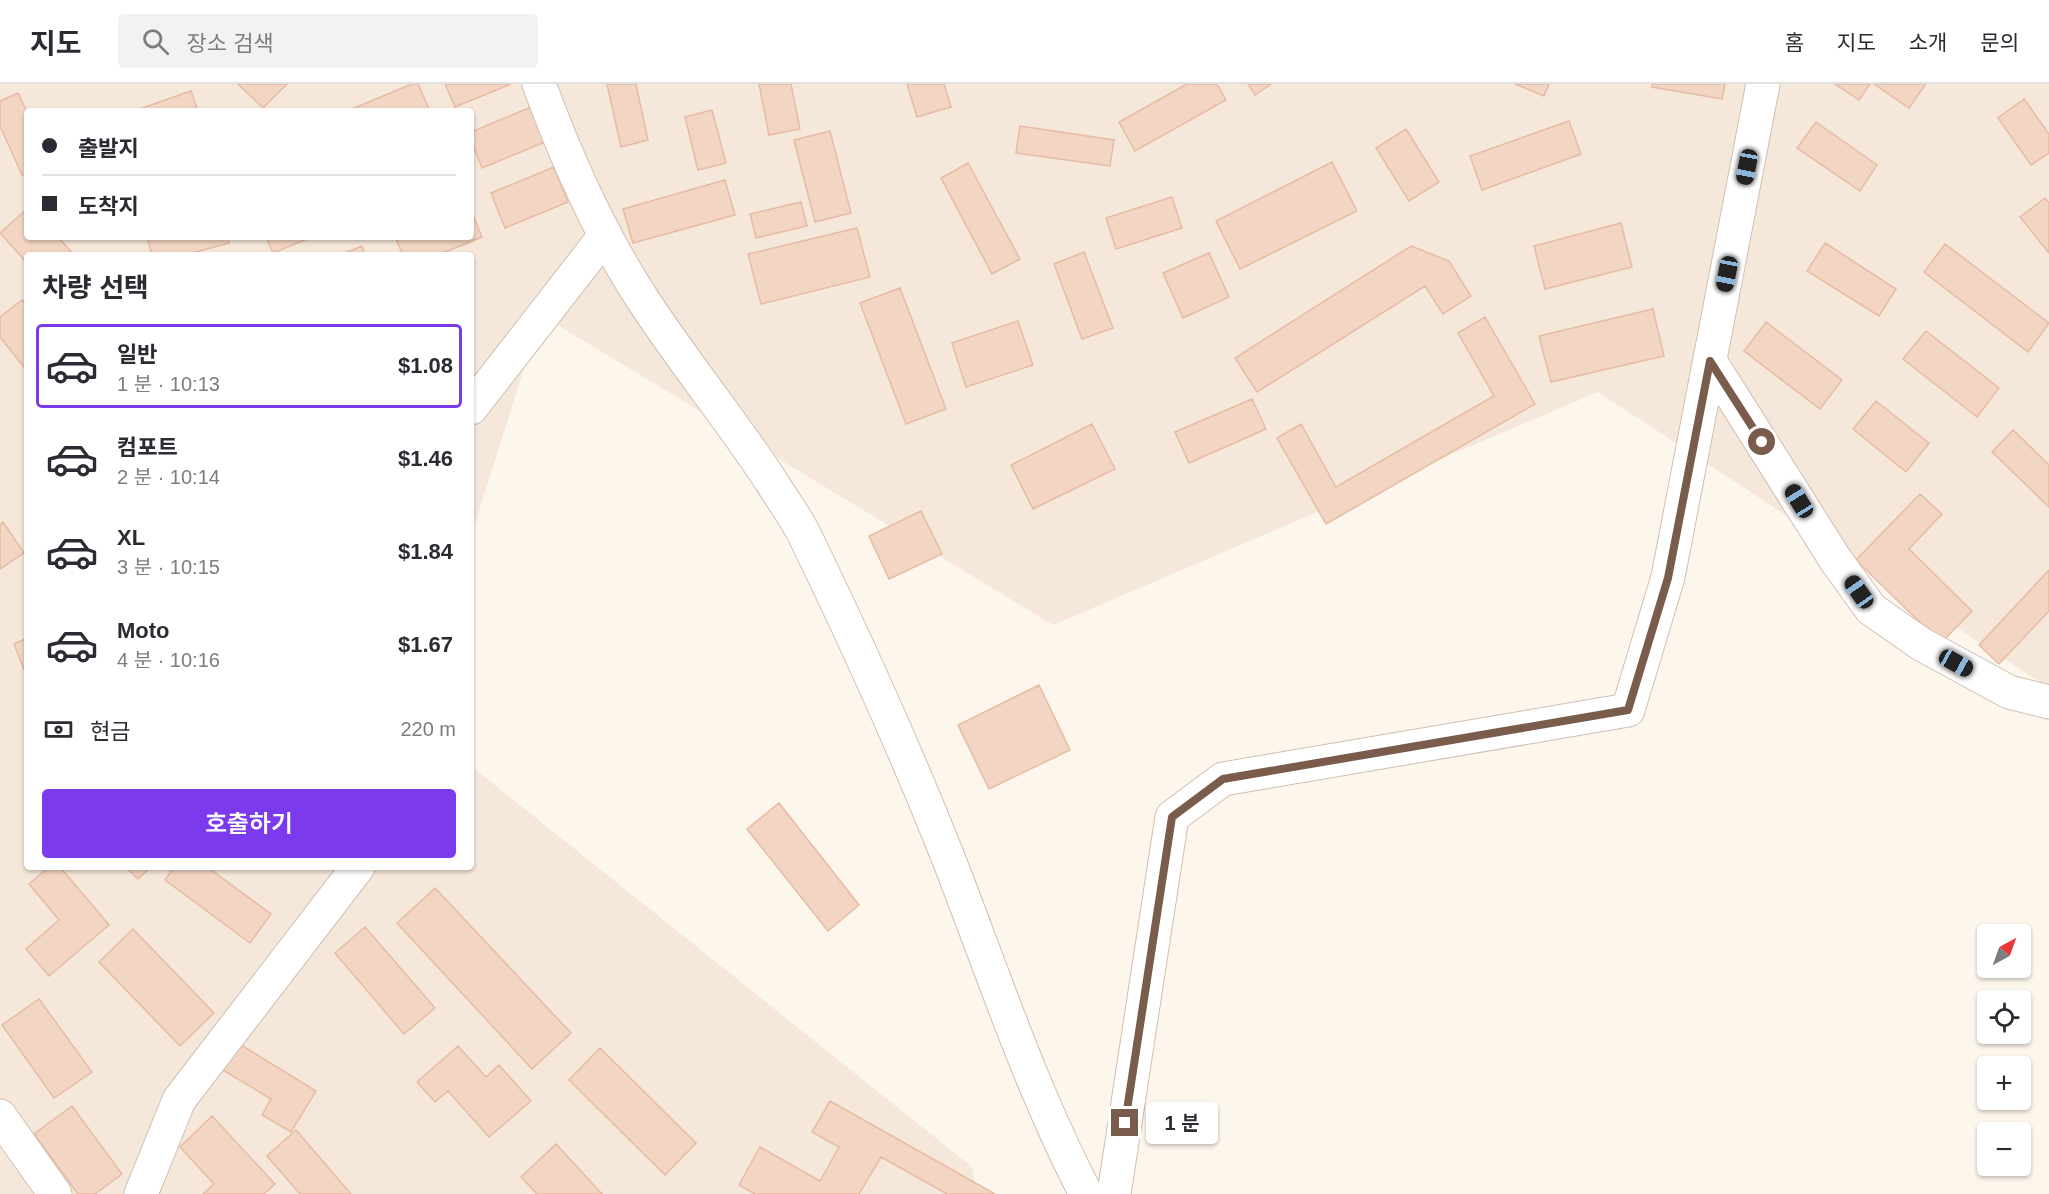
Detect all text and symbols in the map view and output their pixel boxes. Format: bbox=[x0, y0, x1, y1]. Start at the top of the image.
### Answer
search box bbox=[118, 14, 538, 68]
icon: search bbox=[139, 25, 172, 58]
text: 지도 bbox=[30, 28, 82, 59]
text: 장소 검색 bbox=[187, 31, 274, 56]
text: 홈 bbox=[1785, 31, 1804, 54]
text: 지도 bbox=[1837, 31, 1876, 54]
text: 소개 bbox=[1909, 31, 1947, 54]
text: 문의 bbox=[1980, 31, 2019, 54]
text: 출발지 bbox=[78, 136, 139, 161]
car bbox=[1735, 148, 1759, 186]
text: 도착지 bbox=[78, 194, 139, 219]
car bbox=[1715, 255, 1739, 293]
text: 차량 선택 bbox=[42, 273, 149, 303]
icon: car bbox=[45, 339, 99, 393]
text: 일반 bbox=[117, 342, 157, 367]
text: $1.08 bbox=[398, 353, 453, 378]
text: 1 분 · 10:13 bbox=[117, 373, 220, 395]
route start bbox=[1748, 428, 1775, 455]
icon: car bbox=[45, 432, 99, 486]
text: 컴포트 bbox=[117, 435, 178, 460]
text: $1.46 bbox=[398, 446, 453, 471]
text: 2 분 · 10:14 bbox=[117, 466, 220, 488]
car bbox=[1782, 481, 1816, 521]
icon: car bbox=[45, 525, 99, 579]
text: XL bbox=[117, 525, 145, 550]
text: $1.84 bbox=[398, 539, 453, 564]
text: 3 분 · 10:15 bbox=[117, 556, 220, 578]
car bbox=[1841, 572, 1877, 612]
icon: car bbox=[45, 618, 99, 672]
text: Moto bbox=[117, 618, 170, 643]
text: $1.67 bbox=[398, 632, 453, 657]
car bbox=[1936, 646, 1976, 680]
text: 4 분 · 10:16 bbox=[117, 649, 220, 671]
icon: cash bbox=[42, 713, 75, 746]
text: 220 m bbox=[400, 718, 456, 740]
text: 현금 bbox=[90, 719, 130, 744]
button: 호출하기 bbox=[42, 789, 456, 858]
north arrow bbox=[1977, 924, 2031, 978]
map controls bbox=[1977, 924, 2031, 1176]
button: locate bbox=[1977, 990, 2031, 1044]
button: + bbox=[1977, 1056, 2031, 1110]
callout: 1 분 bbox=[1146, 1102, 1218, 1144]
route end bbox=[1111, 1109, 1138, 1136]
text: 1 분 bbox=[1164, 1112, 1200, 1134]
button: − bbox=[1977, 1122, 2031, 1176]

